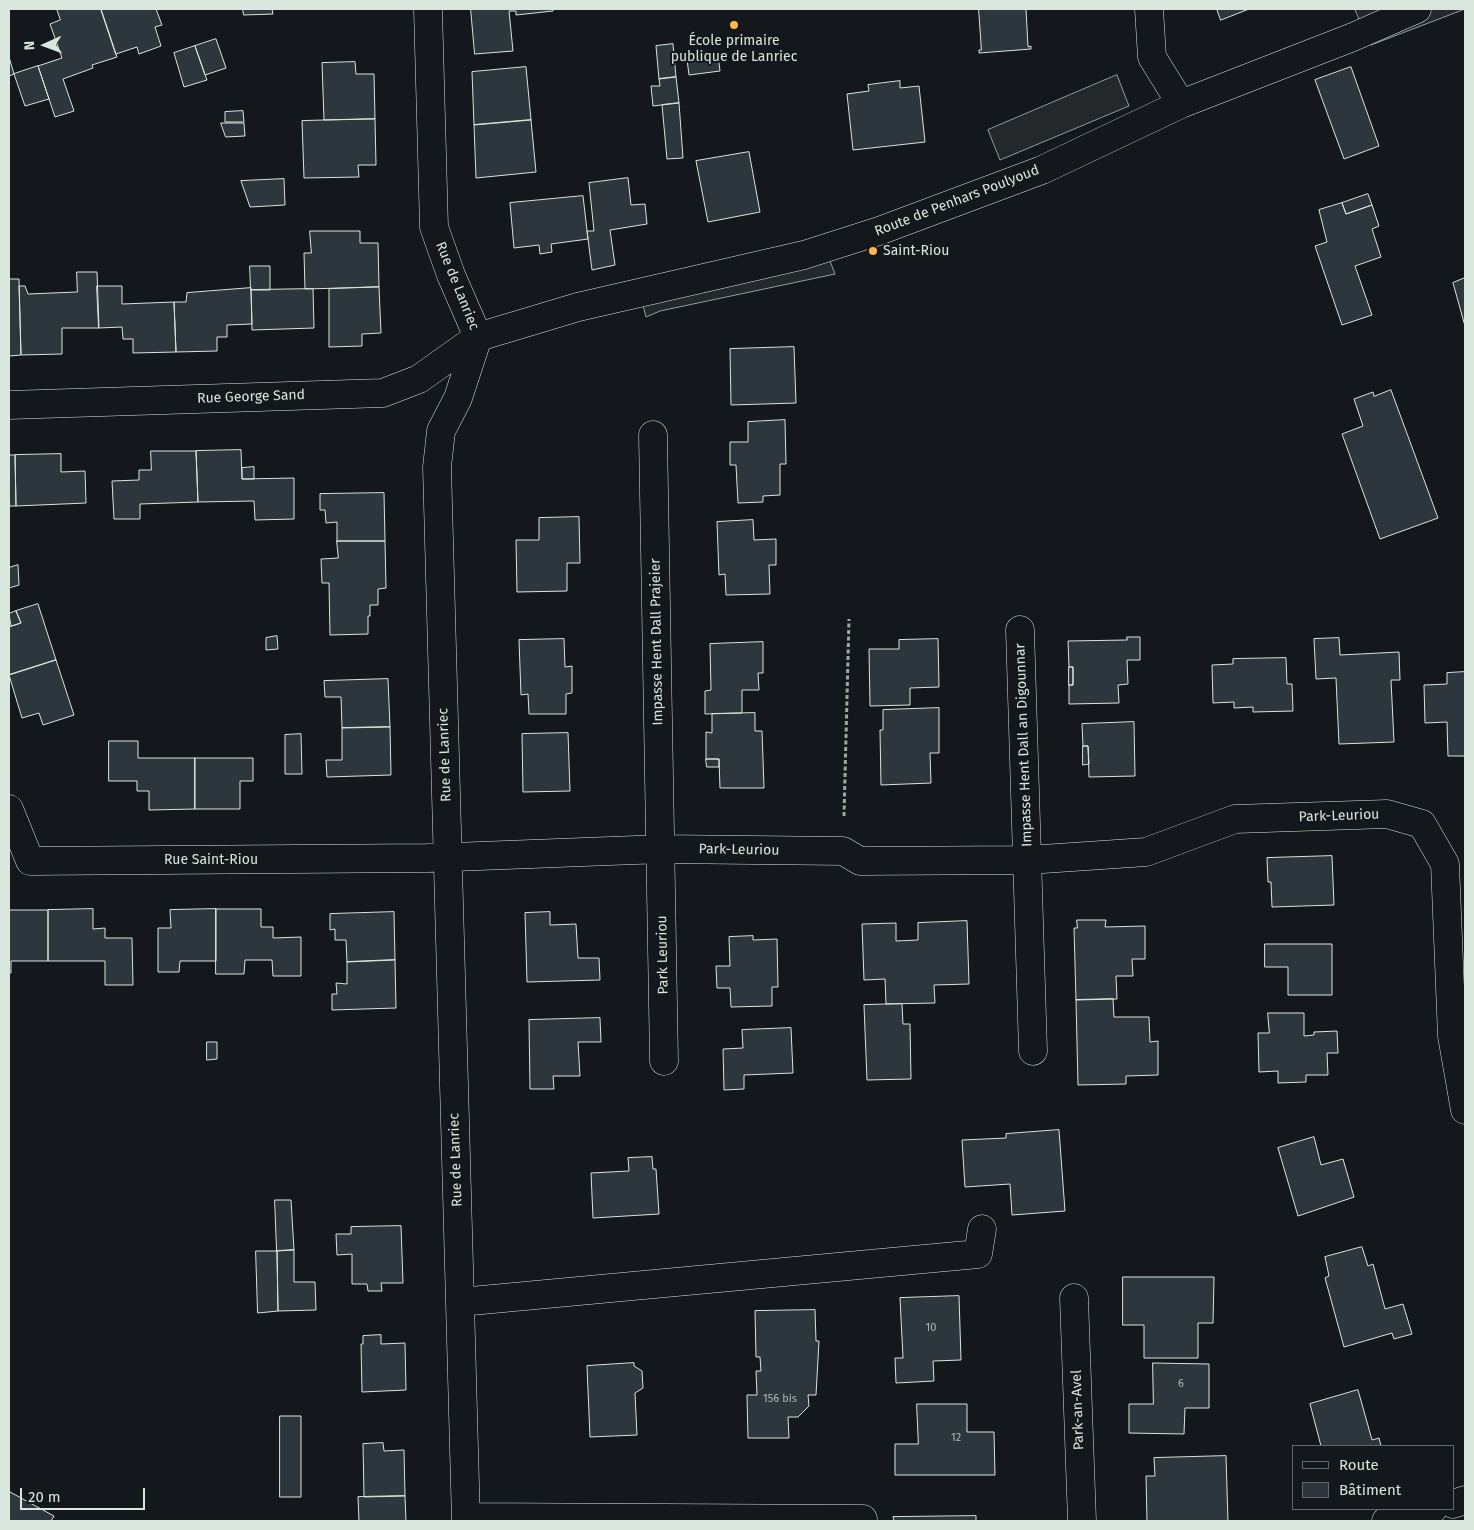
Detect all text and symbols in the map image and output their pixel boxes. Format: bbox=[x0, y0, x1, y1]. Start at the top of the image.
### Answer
marker: École primaire publique de Lanriec bbox=[728, 19, 740, 31]
north arrow bbox=[20, 20, 70, 70]
place label: École primaire publique de Lanriec bbox=[671, 33, 797, 65]
text: N bbox=[21, 41, 38, 50]
street label: Route de Penhars Poulyoud bbox=[872, 162, 1042, 240]
street label: Rue de Lanriec bbox=[432, 239, 482, 333]
place label: Saint-Riou bbox=[883, 243, 949, 259]
marker: Saint-Riou bbox=[867, 245, 879, 257]
street label: Rue George Sand bbox=[197, 387, 305, 407]
street label: Impasse Hent Dall Prajeier bbox=[647, 558, 667, 726]
street label: Impasse Hent Dall an Digounnar bbox=[1012, 643, 1036, 847]
street label: Rue de Lanriec bbox=[435, 708, 455, 802]
street label: Park-Leuriou bbox=[1298, 806, 1380, 826]
street label: Park-Leuriou bbox=[698, 841, 780, 859]
street label: Rue Saint-Riou bbox=[164, 852, 258, 868]
street label: Park Leuriou bbox=[654, 915, 672, 995]
street label: Rue de Lanriec bbox=[446, 1113, 466, 1207]
house number: 10 bbox=[926, 1321, 936, 1335]
street label: Park-an-Avel bbox=[1068, 1370, 1088, 1450]
house number: 6 bbox=[1178, 1377, 1184, 1391]
house number: 156 bis bbox=[763, 1392, 797, 1406]
house number: 12 bbox=[951, 1431, 961, 1445]
legend bbox=[1292, 1445, 1454, 1510]
text: Route bbox=[1339, 1456, 1379, 1474]
scale bar bbox=[22, 1478, 148, 1510]
text: Bâtiment bbox=[1339, 1481, 1401, 1499]
text: 20 m bbox=[28, 1488, 61, 1506]

